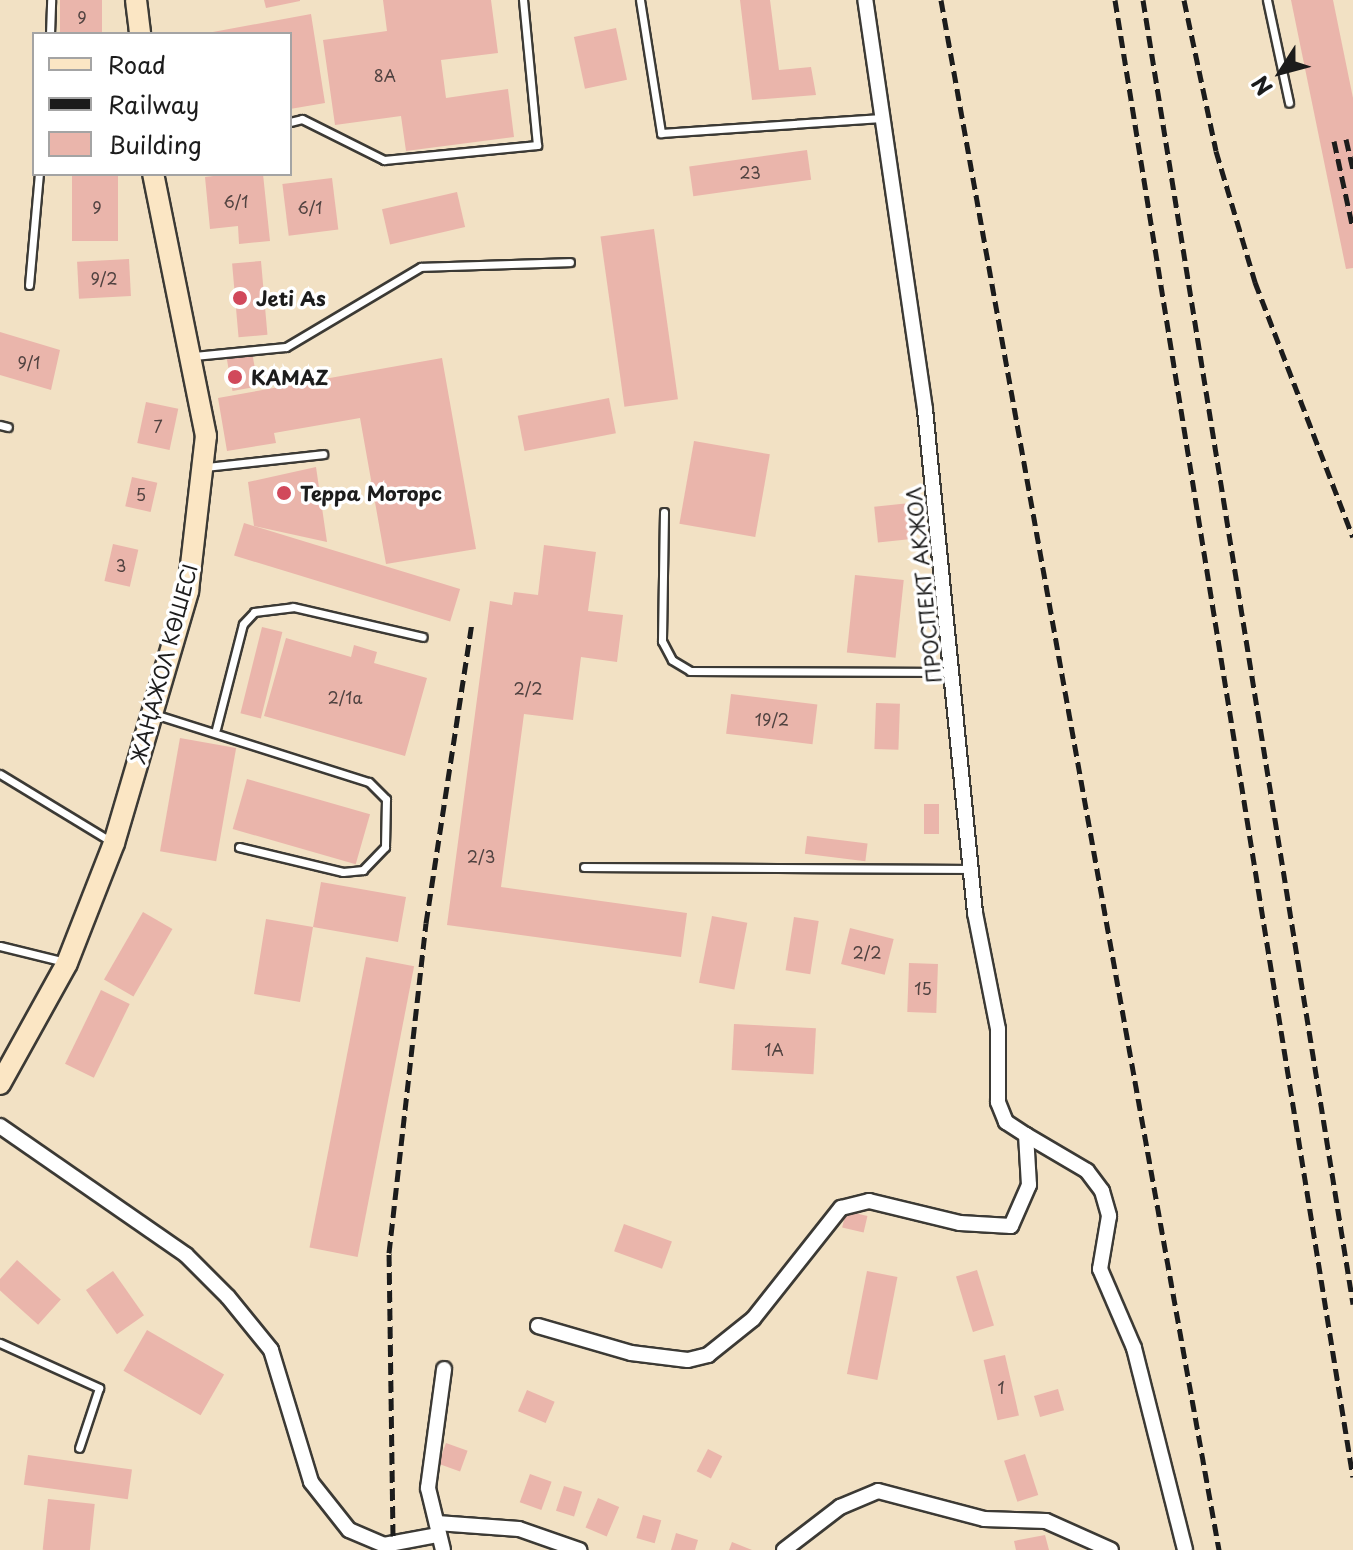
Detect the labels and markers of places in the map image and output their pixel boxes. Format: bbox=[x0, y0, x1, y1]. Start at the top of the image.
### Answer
place label: Jeti As bbox=[256, 286, 326, 310]
marker: Jeti As bbox=[231, 289, 249, 307]
place label: KAMAZ bbox=[251, 365, 329, 389]
marker: KAMAZ bbox=[226, 368, 244, 386]
place label: Терра Моторс bbox=[300, 481, 442, 505]
marker: Терра Моторс bbox=[275, 484, 293, 502]

